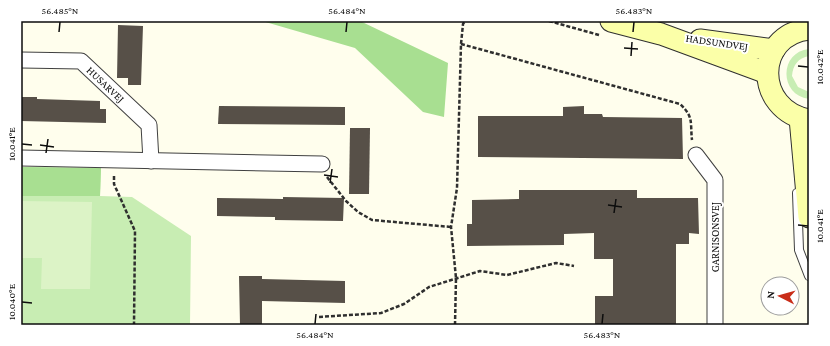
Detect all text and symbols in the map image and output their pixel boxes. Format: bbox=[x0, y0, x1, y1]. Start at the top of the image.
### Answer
text: 56.485°N bbox=[42, 5, 79, 16]
text: 56.484°N bbox=[328, 5, 366, 16]
text: 56.483°N bbox=[616, 5, 653, 16]
street label: HADSUNDVEJ bbox=[685, 32, 749, 53]
text: 10.042°E bbox=[814, 49, 825, 84]
street label: HUSARVEJ bbox=[84, 64, 127, 106]
text: 10.041°E bbox=[6, 127, 17, 161]
street label: GARNISONSVEJ bbox=[709, 202, 722, 272]
text: 10.041°E bbox=[814, 209, 825, 243]
north arrow bbox=[760, 276, 800, 316]
text: 10.040°E bbox=[6, 283, 17, 320]
text: N bbox=[764, 290, 776, 299]
text: 56.484°N bbox=[296, 329, 334, 340]
text: 56.483°N bbox=[584, 329, 621, 340]

